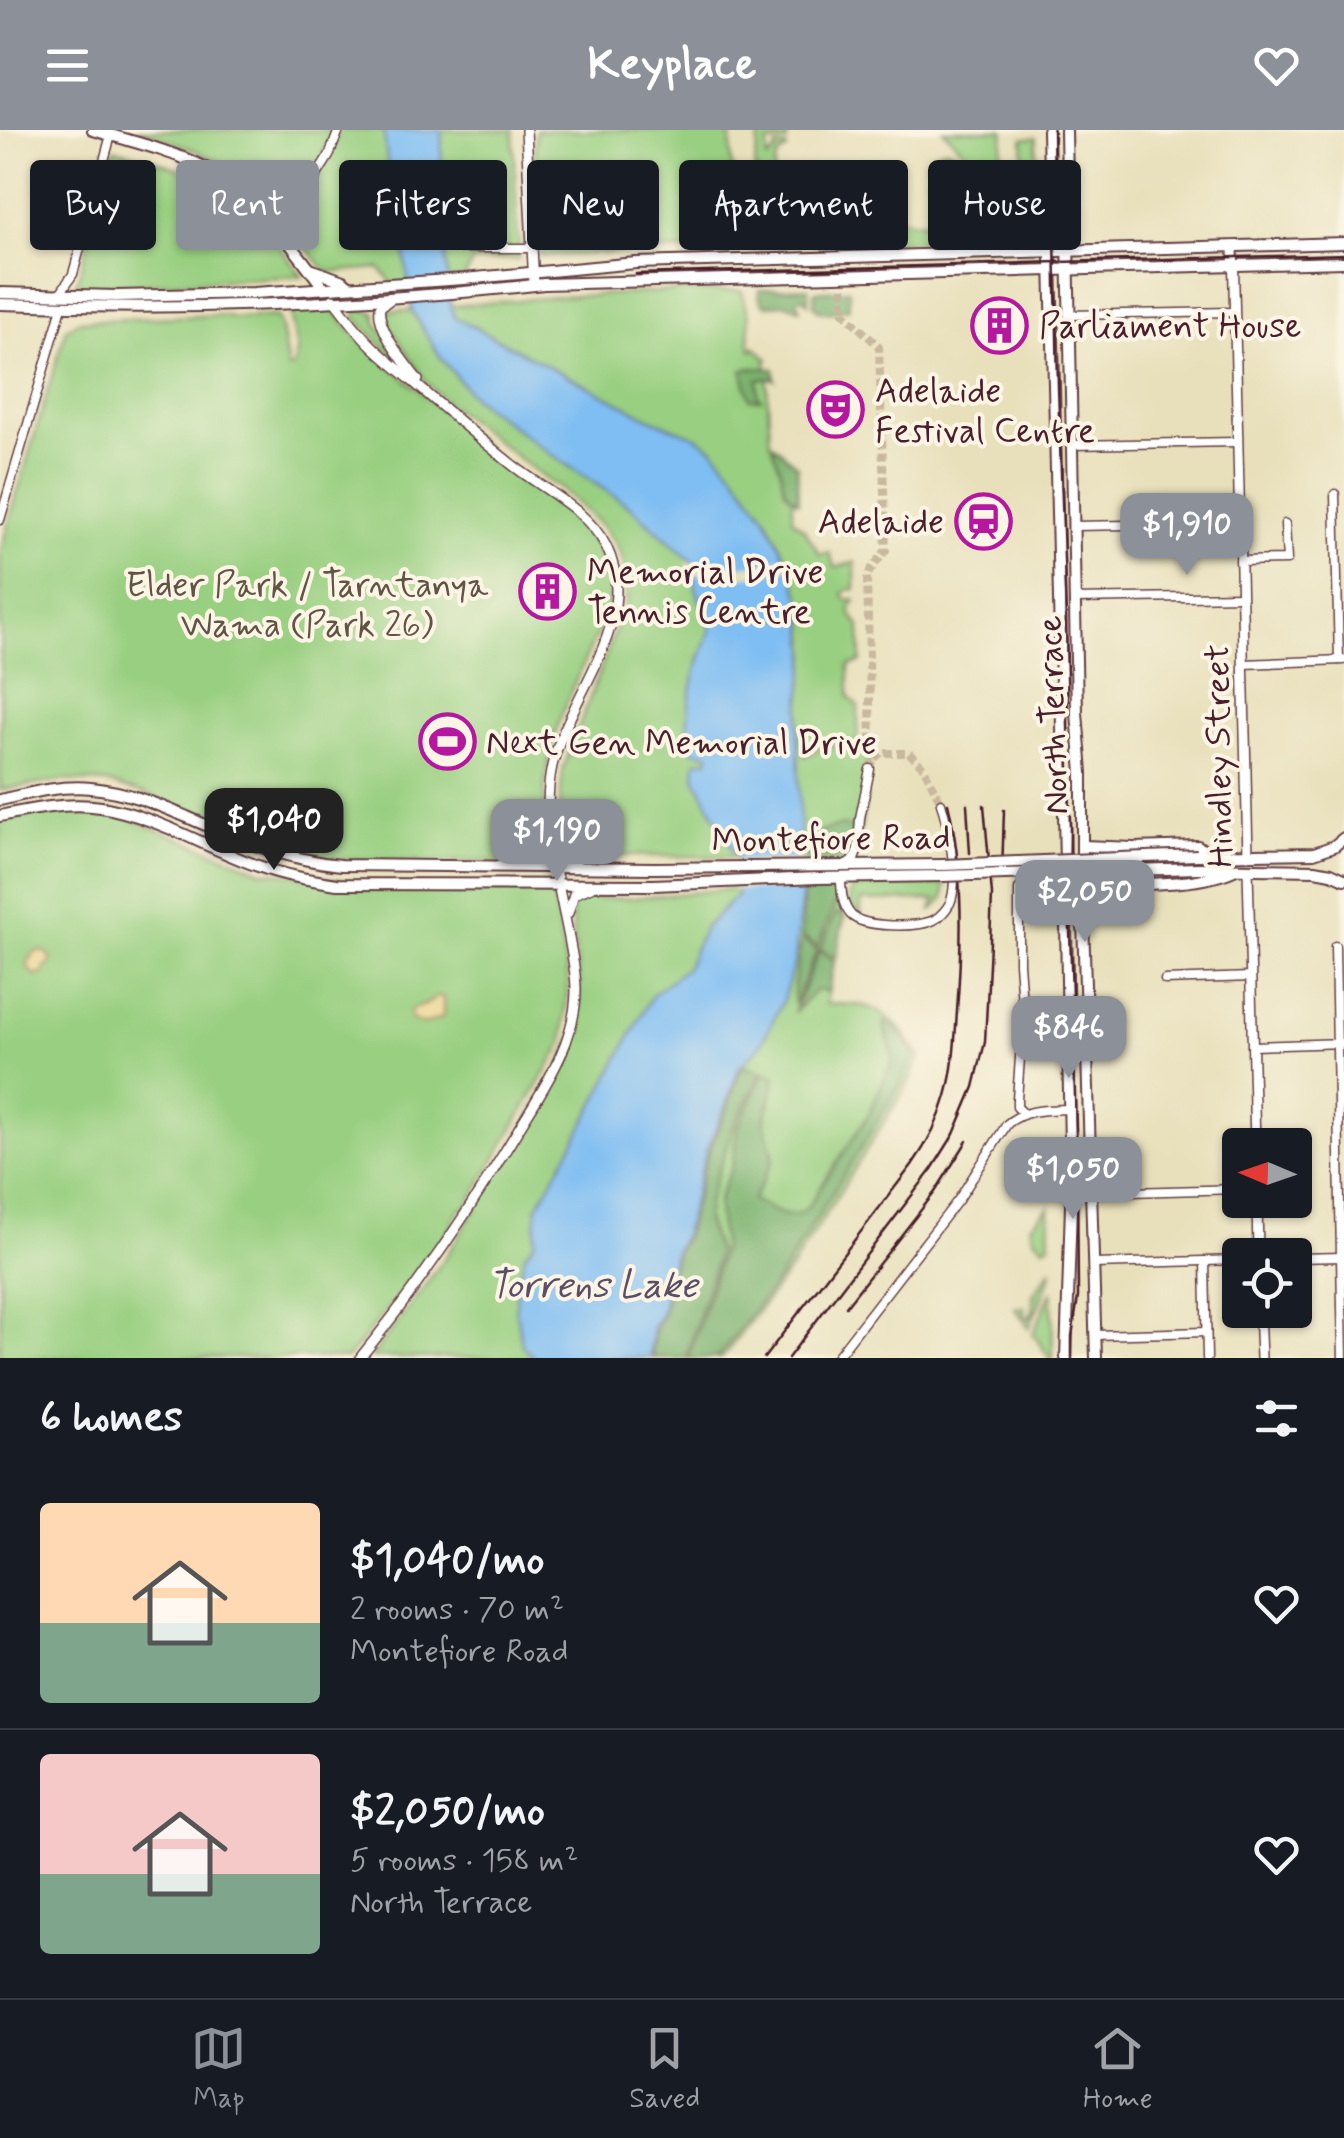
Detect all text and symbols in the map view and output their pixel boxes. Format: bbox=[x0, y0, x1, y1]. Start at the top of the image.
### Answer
text: Keyplace bbox=[588, 36, 756, 95]
icon: menu bbox=[40, 38, 95, 93]
icon: heart bbox=[1249, 38, 1304, 93]
chip: Buy bbox=[30, 160, 156, 250]
chip: Rent bbox=[176, 160, 319, 250]
chip: Filters bbox=[339, 160, 507, 250]
chip: New bbox=[527, 160, 659, 250]
chip: Apartment bbox=[679, 160, 908, 250]
chip: House bbox=[928, 160, 1081, 250]
building icon: Parliament House bbox=[970, 295, 1030, 355]
place label: Parliament House bbox=[1039, 304, 1301, 350]
place label: Adelaide Festival Centre bbox=[875, 369, 1095, 455]
theatre icon: Adelaide Festival Centre bbox=[806, 380, 866, 440]
station icon: Adelaide bbox=[953, 491, 1013, 551]
pin: $1,910 bbox=[1106, 493, 1268, 578]
place label: Adelaide bbox=[818, 500, 944, 546]
text: $1,910 bbox=[1142, 504, 1232, 546]
place label: Memorial Drive Tennis Centre bbox=[587, 550, 823, 636]
building icon: Memorial Drive Tennis Centre bbox=[518, 561, 578, 621]
park label: Elder Park / Tarntanya Wama (Park 26) bbox=[126, 563, 489, 649]
street label: North Terrace bbox=[1028, 614, 1080, 815]
street label: Hindley Street bbox=[1195, 644, 1245, 868]
sports icon: Next Gen Memorial Drive bbox=[417, 712, 477, 772]
place label: Next Gen Memorial Drive bbox=[486, 721, 877, 767]
pin: $1,040 bbox=[193, 788, 355, 873]
text: $1,040 bbox=[226, 799, 322, 841]
pin: $1,190 bbox=[476, 799, 638, 884]
text: $1,190 bbox=[513, 810, 601, 852]
street label: Montefiore Road bbox=[711, 815, 951, 865]
pin: $2,050 bbox=[1004, 860, 1166, 945]
text: $2,050 bbox=[1037, 871, 1133, 913]
pin: $846 bbox=[1010, 996, 1128, 1081]
text: $846 bbox=[1033, 1007, 1105, 1049]
north arrow bbox=[1222, 1128, 1312, 1218]
map controls bbox=[1222, 1128, 1312, 1328]
pin: $1,050 bbox=[992, 1137, 1154, 1222]
text: $1,050 bbox=[1026, 1148, 1120, 1190]
button: locate bbox=[1222, 1238, 1312, 1328]
water label: Torrens Lake bbox=[488, 1262, 700, 1311]
text: 6 homes bbox=[40, 1391, 183, 1446]
icon: filters bbox=[1249, 1391, 1304, 1446]
text: $1,040/mo bbox=[350, 1534, 545, 1589]
icon: home bbox=[120, 1543, 240, 1663]
icon: heart bbox=[1249, 1576, 1304, 1631]
text: 2 rooms · 70 m² bbox=[350, 1589, 564, 1631]
text: Montefiore Road bbox=[350, 1631, 568, 1673]
text: $2,050/mo bbox=[350, 1785, 545, 1840]
icon: home bbox=[120, 1794, 240, 1914]
icon: heart bbox=[1249, 1827, 1304, 1882]
text: 5 rooms · 158 m² bbox=[350, 1840, 578, 1882]
text: North Terrace bbox=[350, 1882, 532, 1924]
tab: Map bbox=[191, 2021, 246, 2118]
tab: Saved bbox=[629, 2021, 700, 2118]
tab: Home bbox=[1083, 2021, 1153, 2118]

